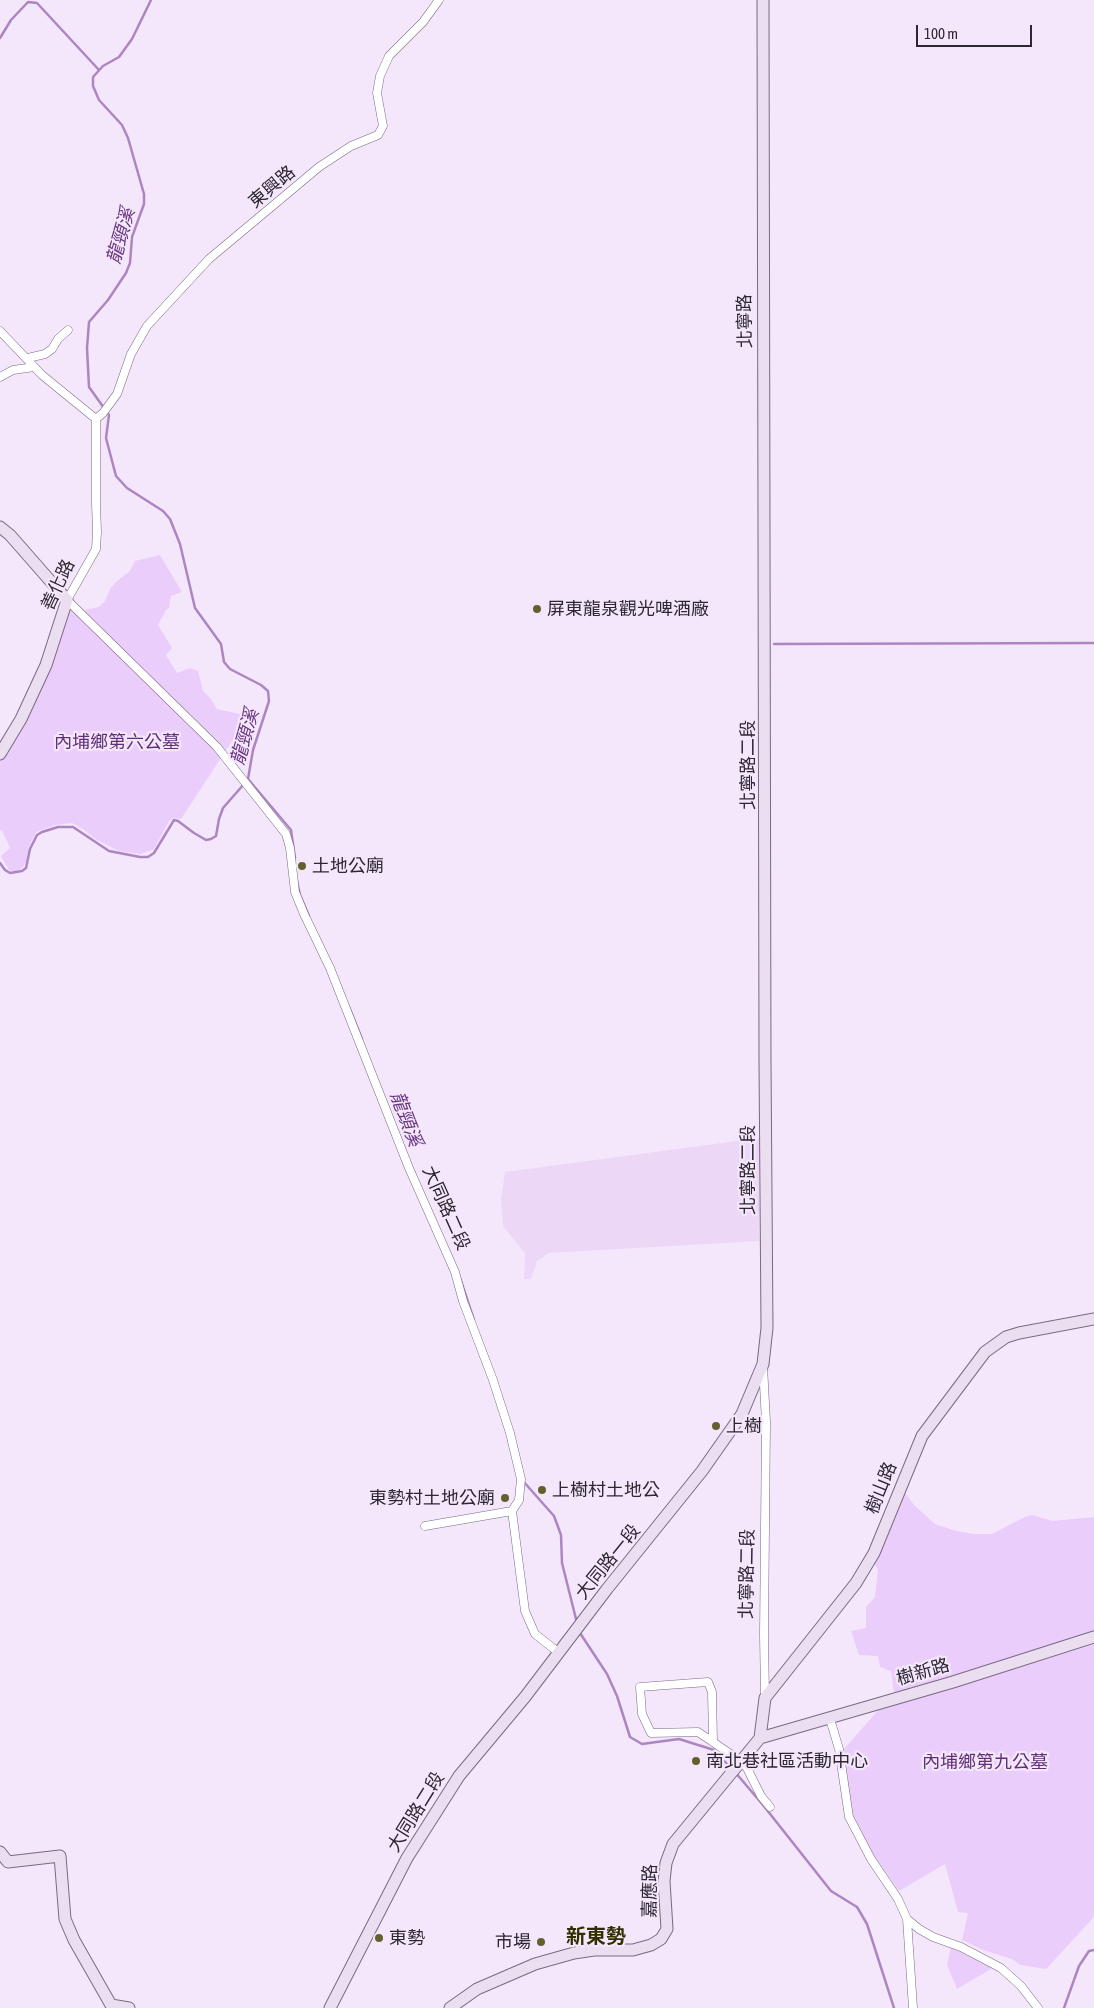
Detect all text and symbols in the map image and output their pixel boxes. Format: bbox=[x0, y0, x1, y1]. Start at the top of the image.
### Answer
scale bar bbox=[919, 15, 1035, 47]
text: 100 m bbox=[924, 25, 958, 42]
street label: 東興路 bbox=[244, 161, 300, 213]
water label: 龍頸溪 bbox=[102, 205, 140, 267]
street label: 北寧路 bbox=[734, 294, 756, 348]
street label: 善化路 bbox=[37, 556, 79, 614]
place label: 屏東龍泉觀光啤酒廠 bbox=[547, 598, 709, 620]
marker: 屏東龍泉觀光啤酒廠 bbox=[531, 603, 543, 615]
water label: 龍頸溪 bbox=[226, 706, 264, 768]
street label: 北寧路二段 bbox=[737, 720, 759, 810]
park label: 內埔鄉第六公墓 bbox=[54, 731, 180, 753]
place label: 土地公廟 bbox=[312, 855, 384, 877]
marker: 土地公廟 bbox=[296, 860, 308, 872]
water label: 龍頸溪 bbox=[385, 1088, 427, 1150]
street label: 北寧路二段 bbox=[737, 1125, 759, 1215]
street label: 大同路二段 bbox=[418, 1162, 474, 1254]
place label: 上樹 bbox=[726, 1415, 762, 1437]
marker: 上樹 bbox=[710, 1420, 722, 1432]
street label: 樹山路 bbox=[861, 1459, 901, 1517]
place label: 上樹村土地公 bbox=[552, 1479, 660, 1501]
marker: 上樹村土地公 bbox=[536, 1484, 548, 1496]
place label: 東勢村土地公廟 bbox=[369, 1487, 495, 1509]
marker: 東勢村土地公廟 bbox=[499, 1492, 511, 1504]
street label: 大同路一段 bbox=[571, 1520, 645, 1604]
street label: 北寧路二段 bbox=[735, 1529, 759, 1619]
street label: 樹新路 bbox=[894, 1654, 952, 1690]
place label: 南北巷社區活動中心 bbox=[706, 1750, 868, 1772]
park label: 內埔鄉第九公墓 bbox=[922, 1751, 1048, 1773]
marker: 南北巷社區活動中心 bbox=[690, 1755, 702, 1767]
street label: 大同路二段 bbox=[383, 1768, 449, 1856]
street label: 嘉應路 bbox=[639, 1864, 661, 1918]
district label: 新東勢 bbox=[566, 1925, 626, 1949]
place label: 東勢 bbox=[389, 1927, 425, 1949]
place label: 市場 bbox=[495, 1931, 531, 1953]
marker: 東勢 bbox=[373, 1932, 385, 1944]
marker: 市場 bbox=[535, 1936, 547, 1948]

